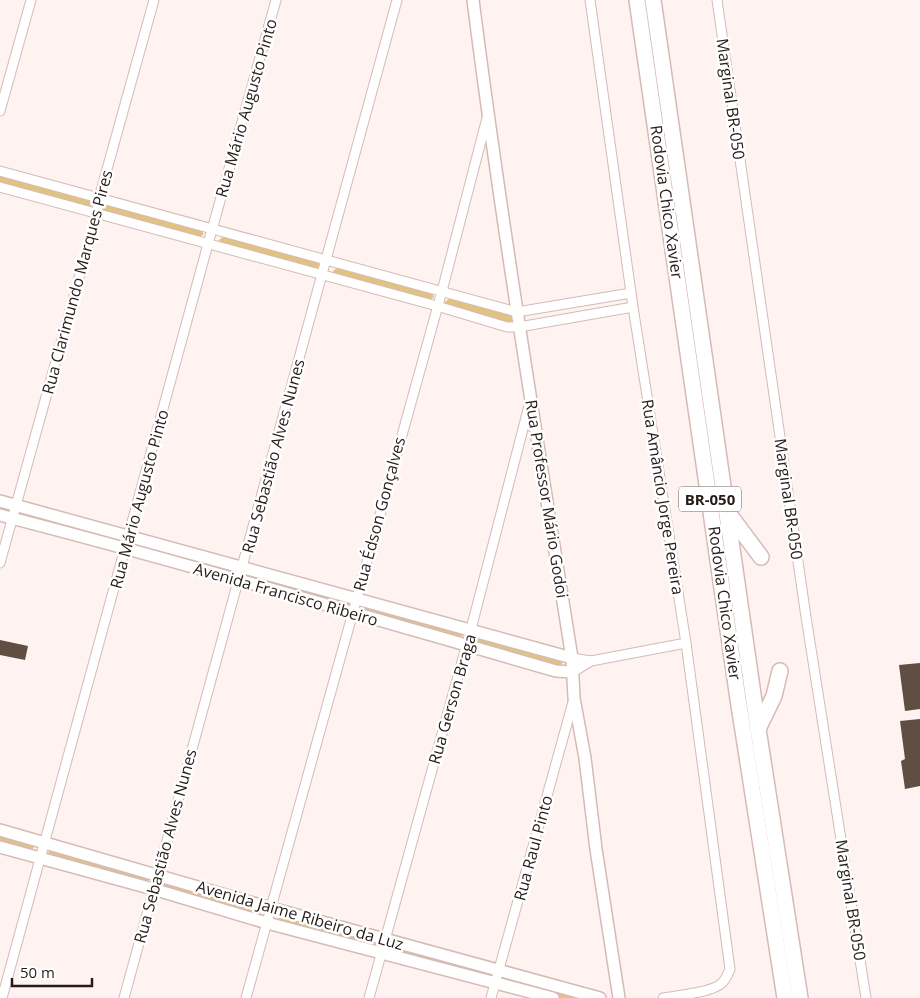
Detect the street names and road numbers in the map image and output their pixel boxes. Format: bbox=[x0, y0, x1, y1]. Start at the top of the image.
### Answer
street label: Rua Mário Augusto Pinto bbox=[210, 16, 282, 200]
street label: Marginal BR-050 bbox=[712, 37, 750, 161]
street label: Rodovia Chico Xavier bbox=[645, 124, 689, 281]
street label: Rua Clarimundo Marques Pires bbox=[36, 167, 118, 397]
street label: Rua Sebastião Alves Nunes bbox=[236, 356, 310, 556]
street label: Rua Professor Mário Godoi bbox=[520, 398, 574, 600]
street label: Rua Amâncio Jorge Pereira bbox=[637, 398, 689, 596]
street label: Rua Mário Augusto Pinto bbox=[104, 407, 174, 591]
street label: Rua Édson Gonçalves bbox=[348, 434, 410, 594]
street label: Marginal BR-050 bbox=[770, 437, 808, 561]
road number: BR-050 bbox=[679, 486, 741, 512]
street label: Rodovia Chico Xavier bbox=[703, 525, 747, 682]
street label: Avenida Francisco Ribeiro bbox=[191, 557, 381, 631]
street label: Rua Gerson Braga bbox=[423, 631, 481, 767]
street label: Rua Sebastião Alves Nunes bbox=[128, 746, 202, 946]
street label: Rua Raul Pinto bbox=[508, 793, 558, 903]
street label: Marginal BR-050 bbox=[831, 838, 871, 962]
street label: Avenida Jaime Ribeiro da Luz bbox=[194, 875, 406, 955]

